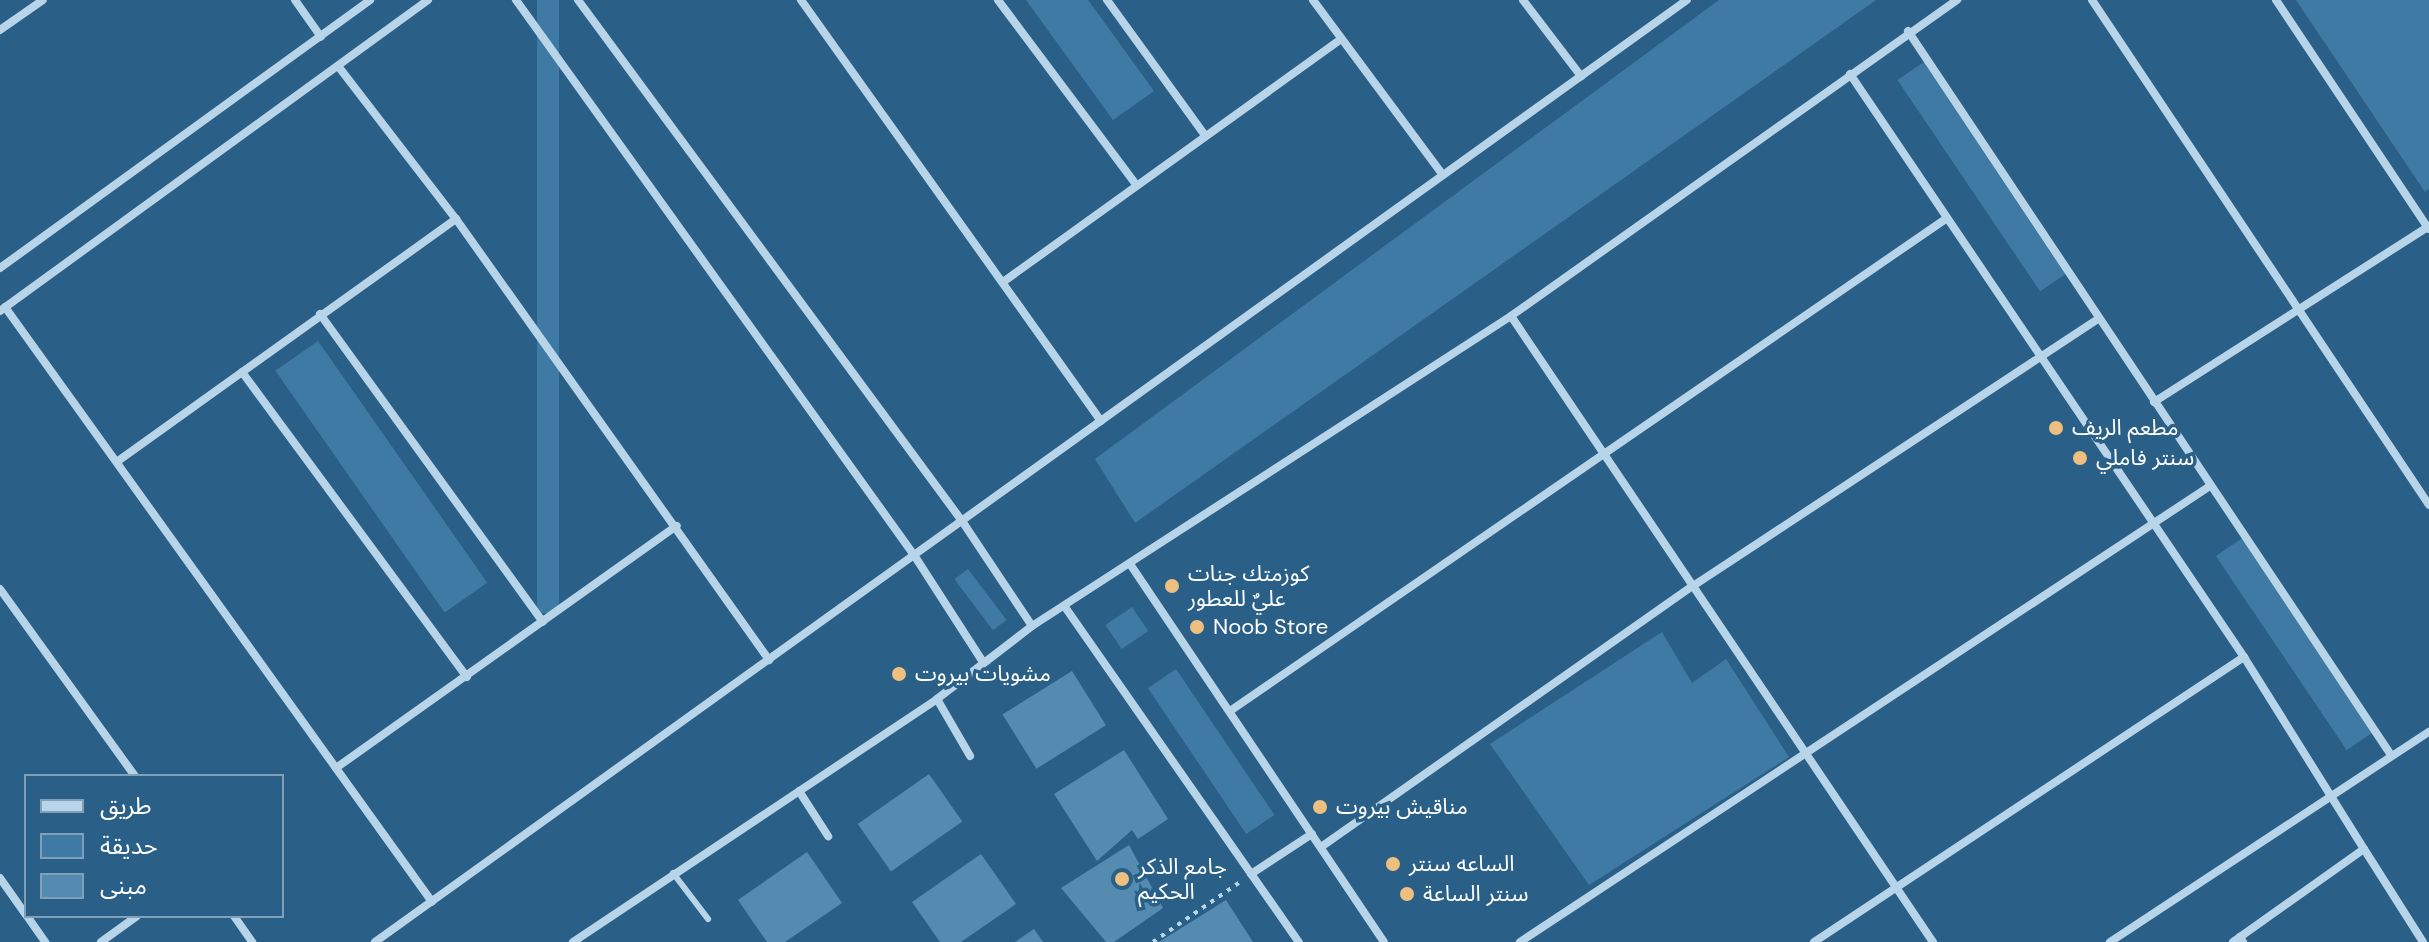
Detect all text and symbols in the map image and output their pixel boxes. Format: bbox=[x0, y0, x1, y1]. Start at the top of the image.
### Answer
place label: مطعم الريف bbox=[2072, 415, 2179, 441]
marker: مطعم الريف bbox=[2047, 419, 2065, 437]
place label: سنتر فاملي bbox=[2096, 445, 2194, 471]
marker: سنتر فاملي bbox=[2071, 449, 2089, 467]
place label: كوزمتك جنات عليٌ للعطور bbox=[1188, 560, 1309, 612]
marker: كوزمتك جنات عليٌ للعطور bbox=[1163, 577, 1181, 595]
place label: Noob Store bbox=[1213, 614, 1328, 640]
marker: Noob Store bbox=[1188, 618, 1206, 636]
place label: مشويات بيروت bbox=[915, 661, 1051, 687]
marker: مشويات بيروت bbox=[890, 665, 908, 683]
legend bbox=[24, 774, 284, 918]
text: طريق bbox=[100, 790, 152, 821]
place label: مناقيش بيروت bbox=[1336, 794, 1468, 820]
marker: مناقيش بيروت bbox=[1311, 798, 1329, 816]
text: حديقة bbox=[100, 830, 158, 861]
place label: الساعه سنتر bbox=[1409, 851, 1514, 877]
place label: جامع الذكر الحكيم bbox=[1138, 853, 1227, 904]
marker: الساعه سنتر bbox=[1384, 855, 1402, 873]
text: مبنى bbox=[100, 870, 147, 901]
marker: جامع الذكر الحكيم bbox=[1113, 870, 1131, 888]
place label: سنتر الساعة bbox=[1423, 881, 1528, 907]
marker: سنتر الساعة bbox=[1398, 885, 1416, 903]

